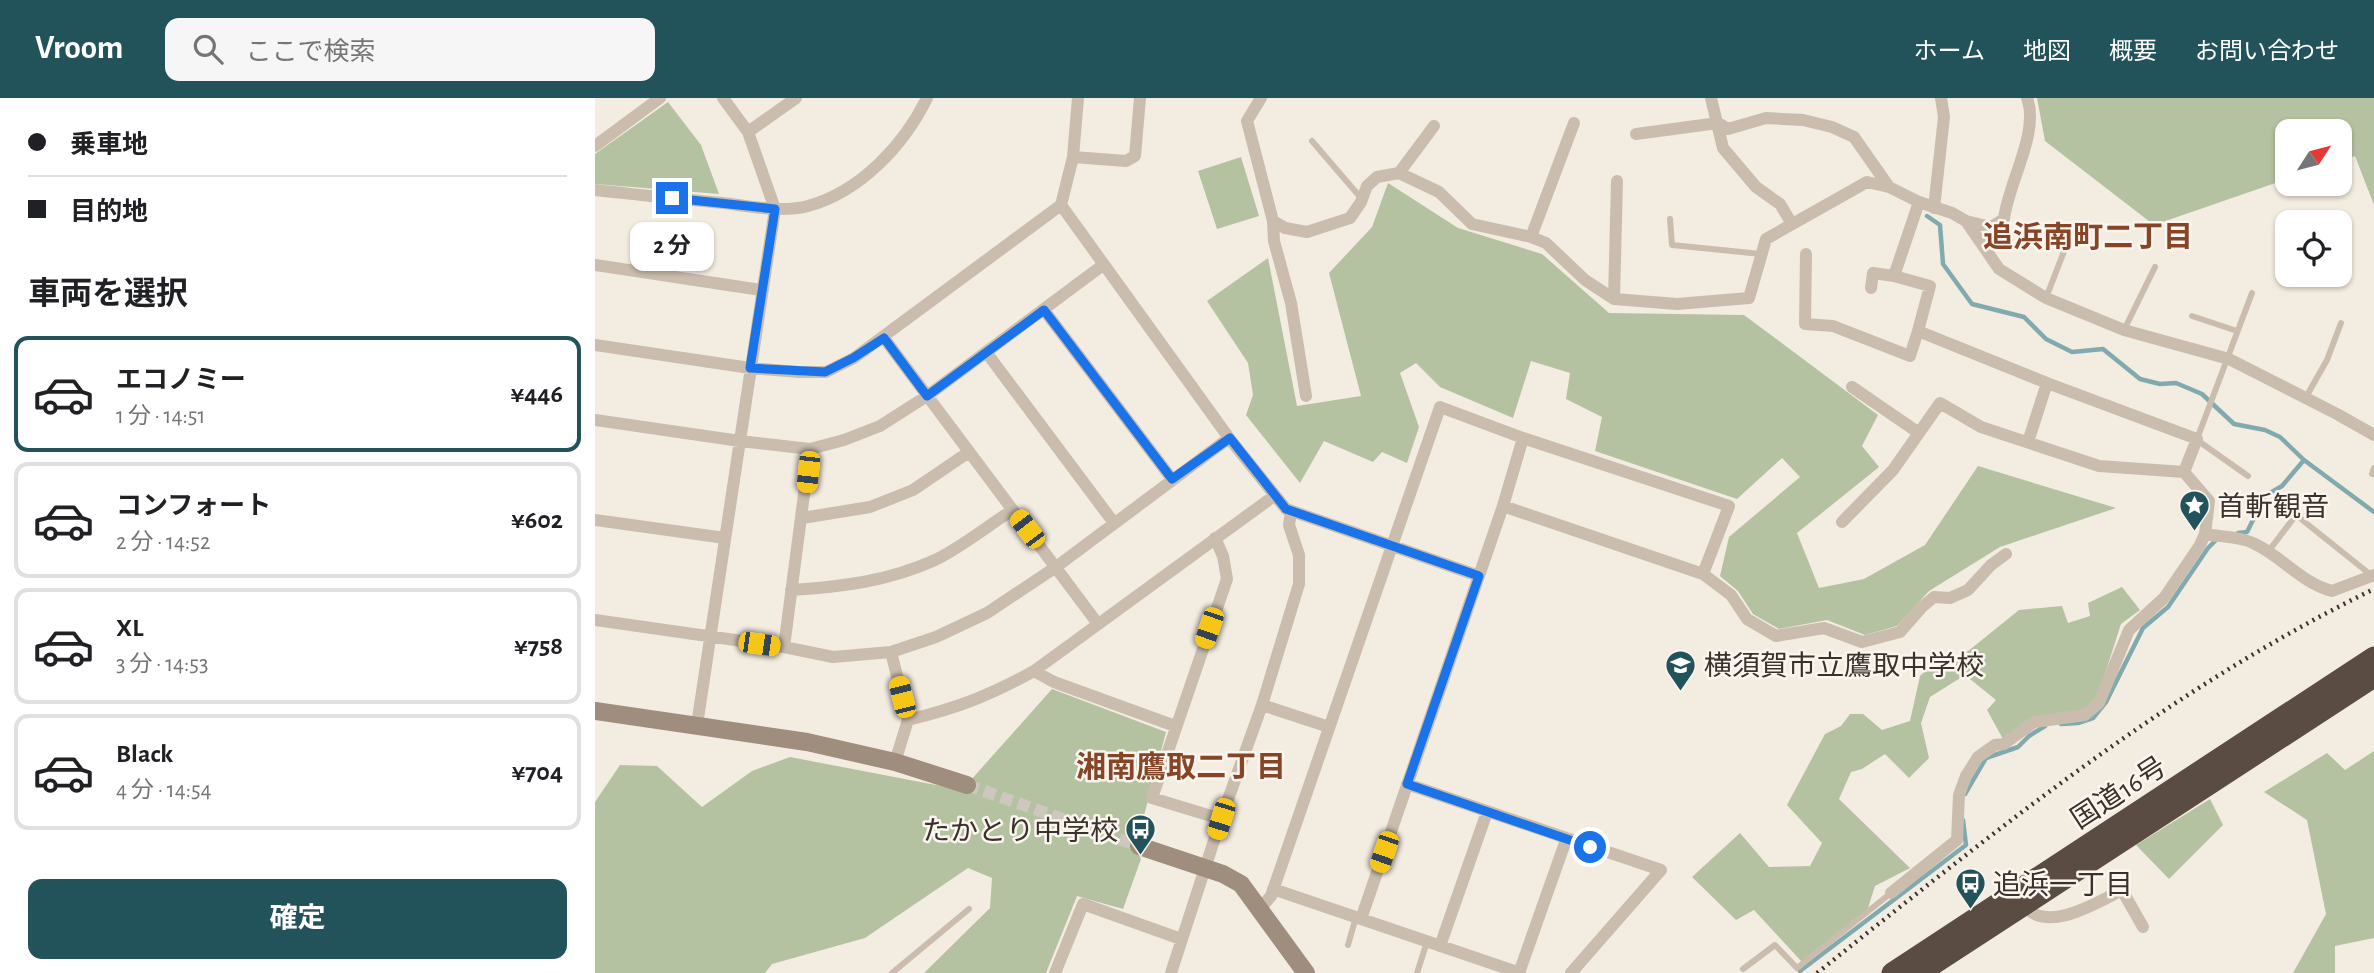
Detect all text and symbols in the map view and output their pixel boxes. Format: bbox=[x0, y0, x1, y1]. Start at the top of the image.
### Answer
search box bbox=[165, 18, 655, 81]
icon: search bbox=[189, 30, 227, 68]
text: Vroom bbox=[35, 32, 123, 65]
text: ここで検索 bbox=[245, 39, 376, 65]
text: ホーム bbox=[1914, 40, 1985, 64]
text: 地図 bbox=[2023, 40, 2071, 64]
text: 概要 bbox=[2109, 40, 2157, 64]
text: お問い合わせ bbox=[2195, 40, 2339, 64]
north arrow bbox=[2275, 119, 2352, 196]
map controls bbox=[2275, 119, 2352, 287]
text: 乗車地 bbox=[70, 132, 148, 158]
route end bbox=[656, 182, 688, 214]
text: 目的地 bbox=[70, 199, 148, 225]
button: locate bbox=[2275, 210, 2352, 287]
district label: 追浜南町二丁目 bbox=[1983, 221, 2193, 253]
callout: 2 分 bbox=[630, 222, 714, 272]
text: 2 分 bbox=[653, 235, 691, 258]
text: 車両を選択 bbox=[28, 278, 188, 310]
icon: car bbox=[32, 363, 95, 426]
text: エコノミー bbox=[116, 367, 246, 393]
text: ¥446 bbox=[511, 381, 563, 407]
text: 1 分 · 14:51 bbox=[116, 405, 205, 428]
car bbox=[796, 450, 821, 494]
icon: car bbox=[32, 489, 95, 552]
place icon: 首斬観音 bbox=[2177, 489, 2211, 533]
place label: 首斬観音 bbox=[2217, 492, 2329, 522]
text: コンフォート bbox=[116, 493, 271, 519]
car bbox=[1006, 506, 1049, 552]
text: ¥602 bbox=[511, 507, 563, 533]
text: 2 分 · 14:52 bbox=[116, 531, 210, 554]
car bbox=[1193, 605, 1226, 651]
icon: car bbox=[32, 615, 95, 678]
text: XL bbox=[116, 615, 143, 641]
car bbox=[737, 631, 782, 657]
text: ¥758 bbox=[514, 633, 563, 659]
school or university icon: 横須賀市立鷹取中学校 bbox=[1664, 648, 1698, 692]
place label: 横須賀市立鷹取中学校 bbox=[1704, 651, 1984, 681]
text: 3 分 · 14:53 bbox=[116, 653, 208, 676]
car bbox=[887, 674, 918, 720]
icon: car bbox=[32, 741, 95, 804]
text: Black bbox=[116, 741, 173, 767]
district label: 湘南鷹取二丁目 bbox=[1076, 751, 1286, 783]
street label: 国道16号 bbox=[2066, 751, 2171, 835]
text: ¥704 bbox=[511, 759, 563, 785]
text: 4 分 · 14:54 bbox=[116, 779, 212, 802]
car bbox=[1205, 796, 1238, 842]
bus stop icon: たかとり中学校 bbox=[1124, 813, 1158, 857]
place label: たかとり中学校 bbox=[922, 816, 1118, 846]
car bbox=[1368, 829, 1401, 875]
route start bbox=[1574, 831, 1606, 863]
bus stop icon: 追浜一丁目 bbox=[1953, 867, 1987, 911]
place label: 追浜一丁目 bbox=[1993, 870, 2133, 900]
button: 確定 bbox=[28, 879, 567, 959]

